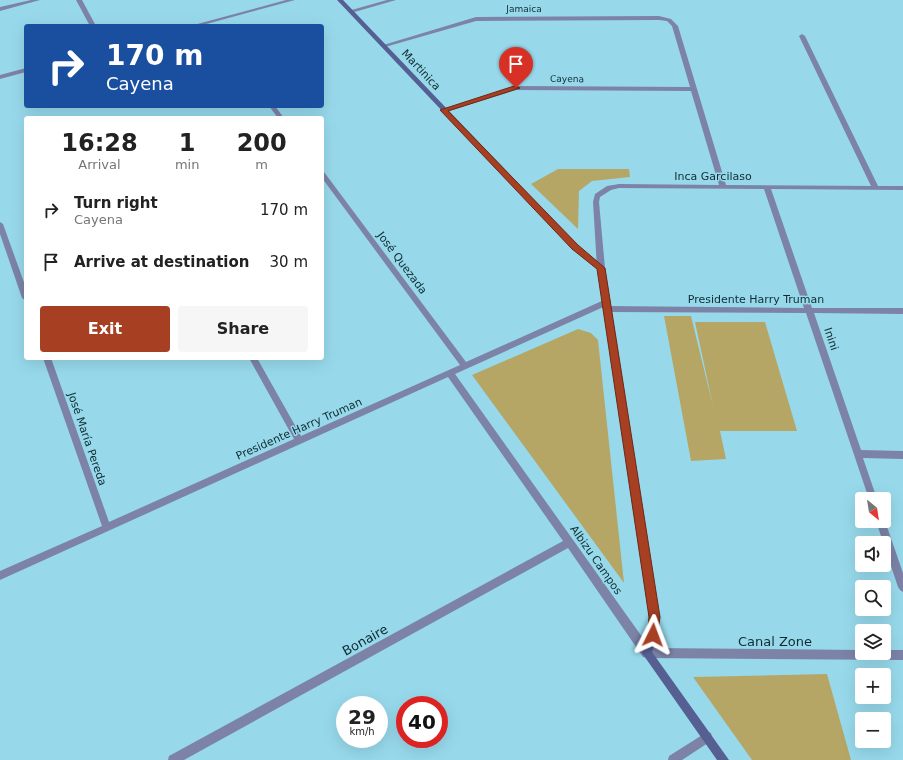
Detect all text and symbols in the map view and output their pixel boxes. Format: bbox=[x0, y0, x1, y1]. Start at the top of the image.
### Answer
street label: Jamaica bbox=[505, 4, 542, 14]
text: 170 m bbox=[106, 39, 203, 72]
icon: right bbox=[40, 40, 92, 92]
street label: Martinica bbox=[399, 47, 443, 93]
pin bbox=[499, 47, 533, 88]
icon: arrive bbox=[505, 53, 527, 75]
text: Cayena bbox=[106, 73, 174, 94]
street label: Cayena bbox=[550, 74, 584, 84]
text: 16:28 bbox=[61, 129, 138, 157]
text: 1 bbox=[179, 129, 195, 157]
text: 200 bbox=[237, 129, 287, 157]
text: Arrival bbox=[78, 157, 121, 172]
text: min bbox=[175, 157, 199, 172]
text: m bbox=[255, 157, 268, 172]
street label: Inca Garcilaso bbox=[674, 170, 752, 183]
text: Turn right bbox=[74, 194, 158, 212]
icon: right bbox=[40, 199, 62, 221]
text: 170 m bbox=[260, 201, 308, 219]
text: Cayena bbox=[74, 212, 123, 227]
street label: José Quezada bbox=[374, 228, 430, 297]
icon: arrive bbox=[40, 251, 62, 273]
text: Arrive at destination bbox=[74, 253, 249, 271]
text: 30 m bbox=[270, 253, 308, 271]
street label: Presidente Harry Truman bbox=[688, 293, 824, 306]
button: Exit bbox=[40, 306, 170, 352]
button: Share bbox=[178, 306, 308, 352]
street label: Inini bbox=[821, 326, 841, 352]
street label: José María Pereda bbox=[65, 390, 109, 487]
street label: Presidente Harry Truman bbox=[234, 395, 364, 463]
north arrow bbox=[855, 492, 891, 528]
map controls bbox=[855, 492, 891, 748]
street label: Albizu Campos bbox=[567, 523, 625, 597]
button: sound bbox=[855, 536, 891, 572]
button: search bbox=[855, 580, 891, 616]
position arrow bbox=[632, 614, 674, 656]
street label: Bonaire bbox=[340, 621, 390, 659]
button: layers bbox=[855, 624, 891, 660]
street label: Canal Zone bbox=[738, 634, 812, 649]
button: + bbox=[855, 668, 891, 704]
speed limit sign: 40 bbox=[396, 696, 448, 748]
text: 29 bbox=[348, 705, 376, 729]
button: − bbox=[855, 712, 891, 748]
text: km/h bbox=[349, 726, 375, 737]

